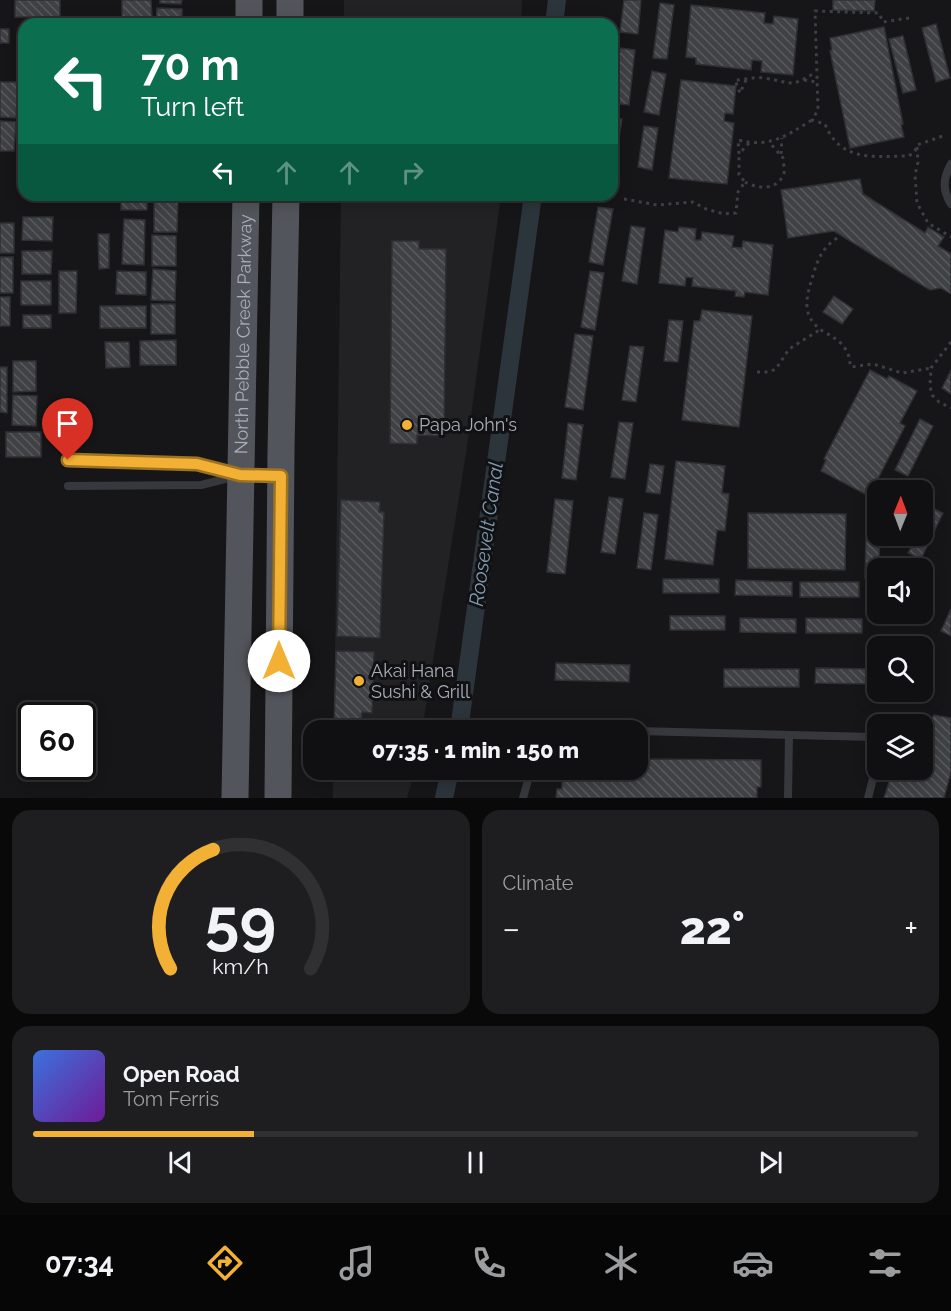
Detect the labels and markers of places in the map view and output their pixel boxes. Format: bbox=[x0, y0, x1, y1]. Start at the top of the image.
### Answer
pin bbox=[42, 398, 93, 460]
place label: Papa John's bbox=[419, 414, 517, 435]
marker: Papa John's bbox=[400, 418, 414, 432]
place label: Akai Hana Sushi & Grill bbox=[371, 660, 470, 702]
marker: Akai Hana Sushi & Grill bbox=[352, 674, 366, 688]

